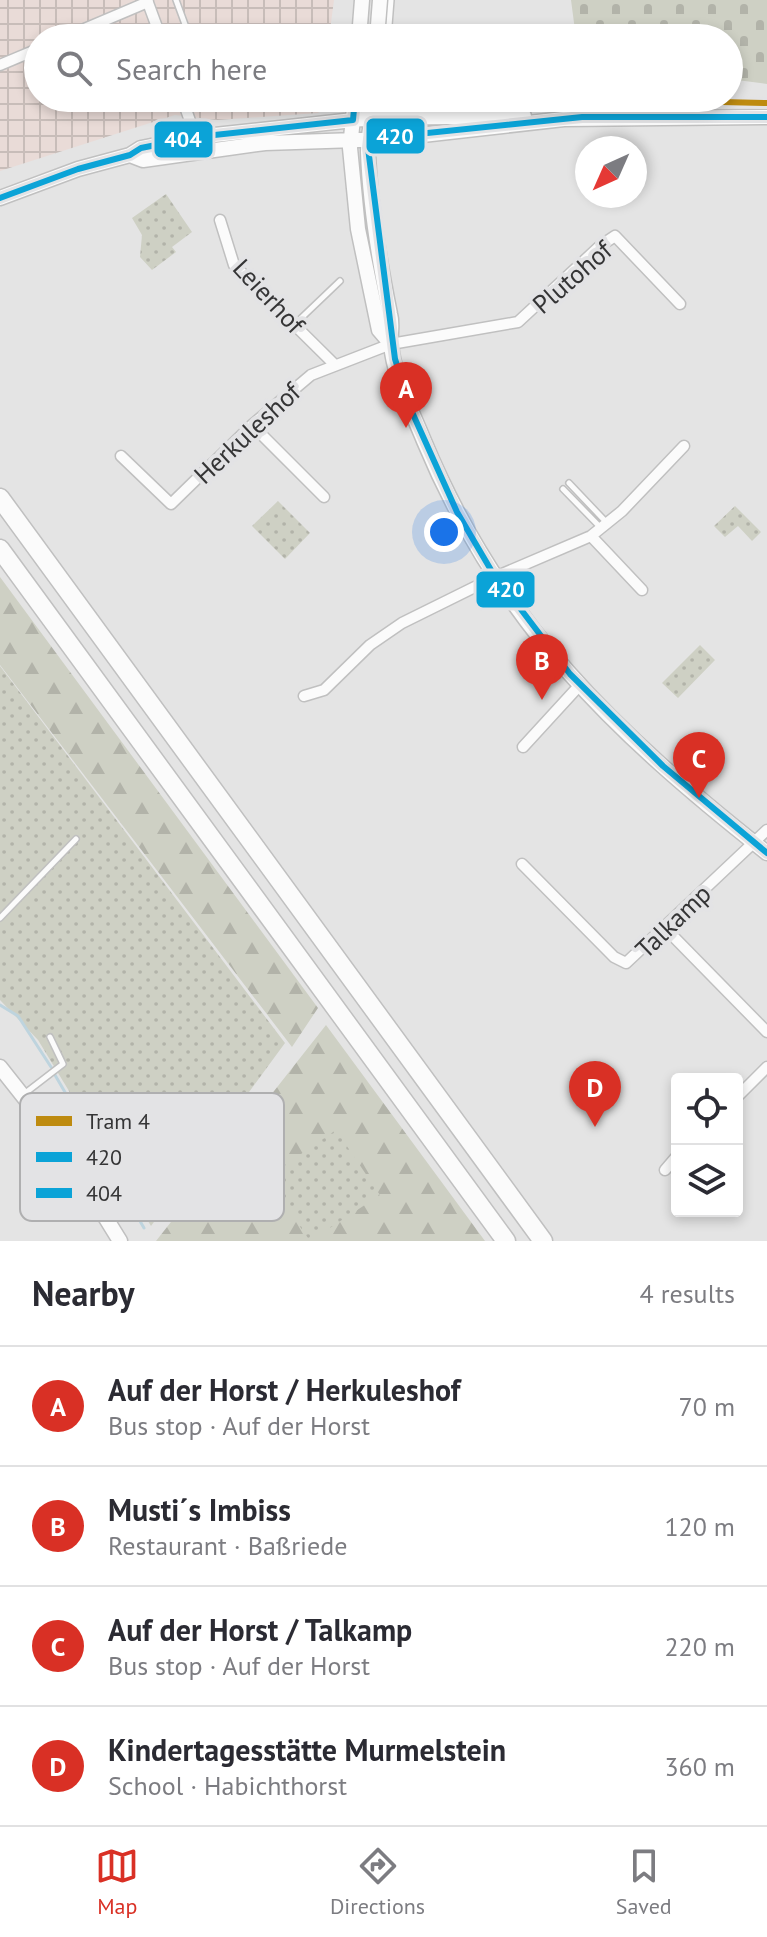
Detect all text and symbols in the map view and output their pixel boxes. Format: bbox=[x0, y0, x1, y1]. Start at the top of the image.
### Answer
search box bbox=[24, 24, 743, 112]
icon: search bbox=[52, 46, 96, 90]
text: Search here bbox=[116, 49, 267, 88]
line badge: 420 bbox=[365, 117, 426, 155]
line badge: 404 bbox=[153, 120, 214, 159]
text: 420 bbox=[376, 122, 414, 150]
text: 404 bbox=[164, 125, 202, 153]
north arrow bbox=[575, 136, 647, 208]
street label: Plutohof bbox=[525, 232, 620, 321]
street label: Leierhof bbox=[226, 252, 313, 342]
pin: A bbox=[380, 362, 432, 428]
street label: Herkuleshof bbox=[187, 374, 308, 491]
your location bbox=[424, 512, 464, 552]
line badge: 420 bbox=[475, 570, 536, 609]
text: 420 bbox=[487, 575, 525, 603]
pin: B bbox=[516, 634, 568, 700]
pin: C bbox=[673, 732, 725, 798]
street label: Talkamp bbox=[628, 877, 718, 965]
pin: D bbox=[569, 1061, 621, 1127]
map controls bbox=[671, 1073, 743, 1217]
button: locate bbox=[671, 1073, 743, 1145]
legend bbox=[20, 1093, 284, 1221]
text: Tram 4 bbox=[86, 1107, 150, 1135]
text: 420 bbox=[86, 1143, 122, 1171]
button: layers bbox=[671, 1145, 743, 1217]
text: 404 bbox=[86, 1179, 122, 1207]
text: Nearby bbox=[32, 1271, 134, 1315]
text: 4 results bbox=[640, 1277, 735, 1310]
text: Auf der Horst / Herkuleshof bbox=[108, 1370, 460, 1409]
text: A bbox=[50, 1390, 66, 1423]
text: 70 m bbox=[679, 1390, 735, 1423]
text: Bus stop · Auf der Horst bbox=[108, 1409, 370, 1442]
text: Musti´s Imbiss bbox=[108, 1490, 291, 1529]
text: B bbox=[50, 1510, 66, 1543]
text: 120 m bbox=[664, 1510, 735, 1543]
text: Restaurant · Baßriede bbox=[108, 1529, 347, 1562]
text: Auf der Horst / Talkamp bbox=[108, 1610, 412, 1649]
text: C bbox=[51, 1630, 65, 1663]
text: 220 m bbox=[664, 1630, 735, 1663]
text: Bus stop · Auf der Horst bbox=[108, 1649, 370, 1682]
text: Kindertagesstätte Murmelstein bbox=[108, 1730, 506, 1769]
text: D bbox=[50, 1750, 66, 1783]
text: 360 m bbox=[664, 1750, 735, 1783]
text: School · Habichthorst bbox=[108, 1769, 347, 1802]
tab: Map bbox=[95, 1844, 139, 1920]
tab: Directions bbox=[330, 1844, 425, 1920]
tab: Saved bbox=[616, 1844, 672, 1920]

